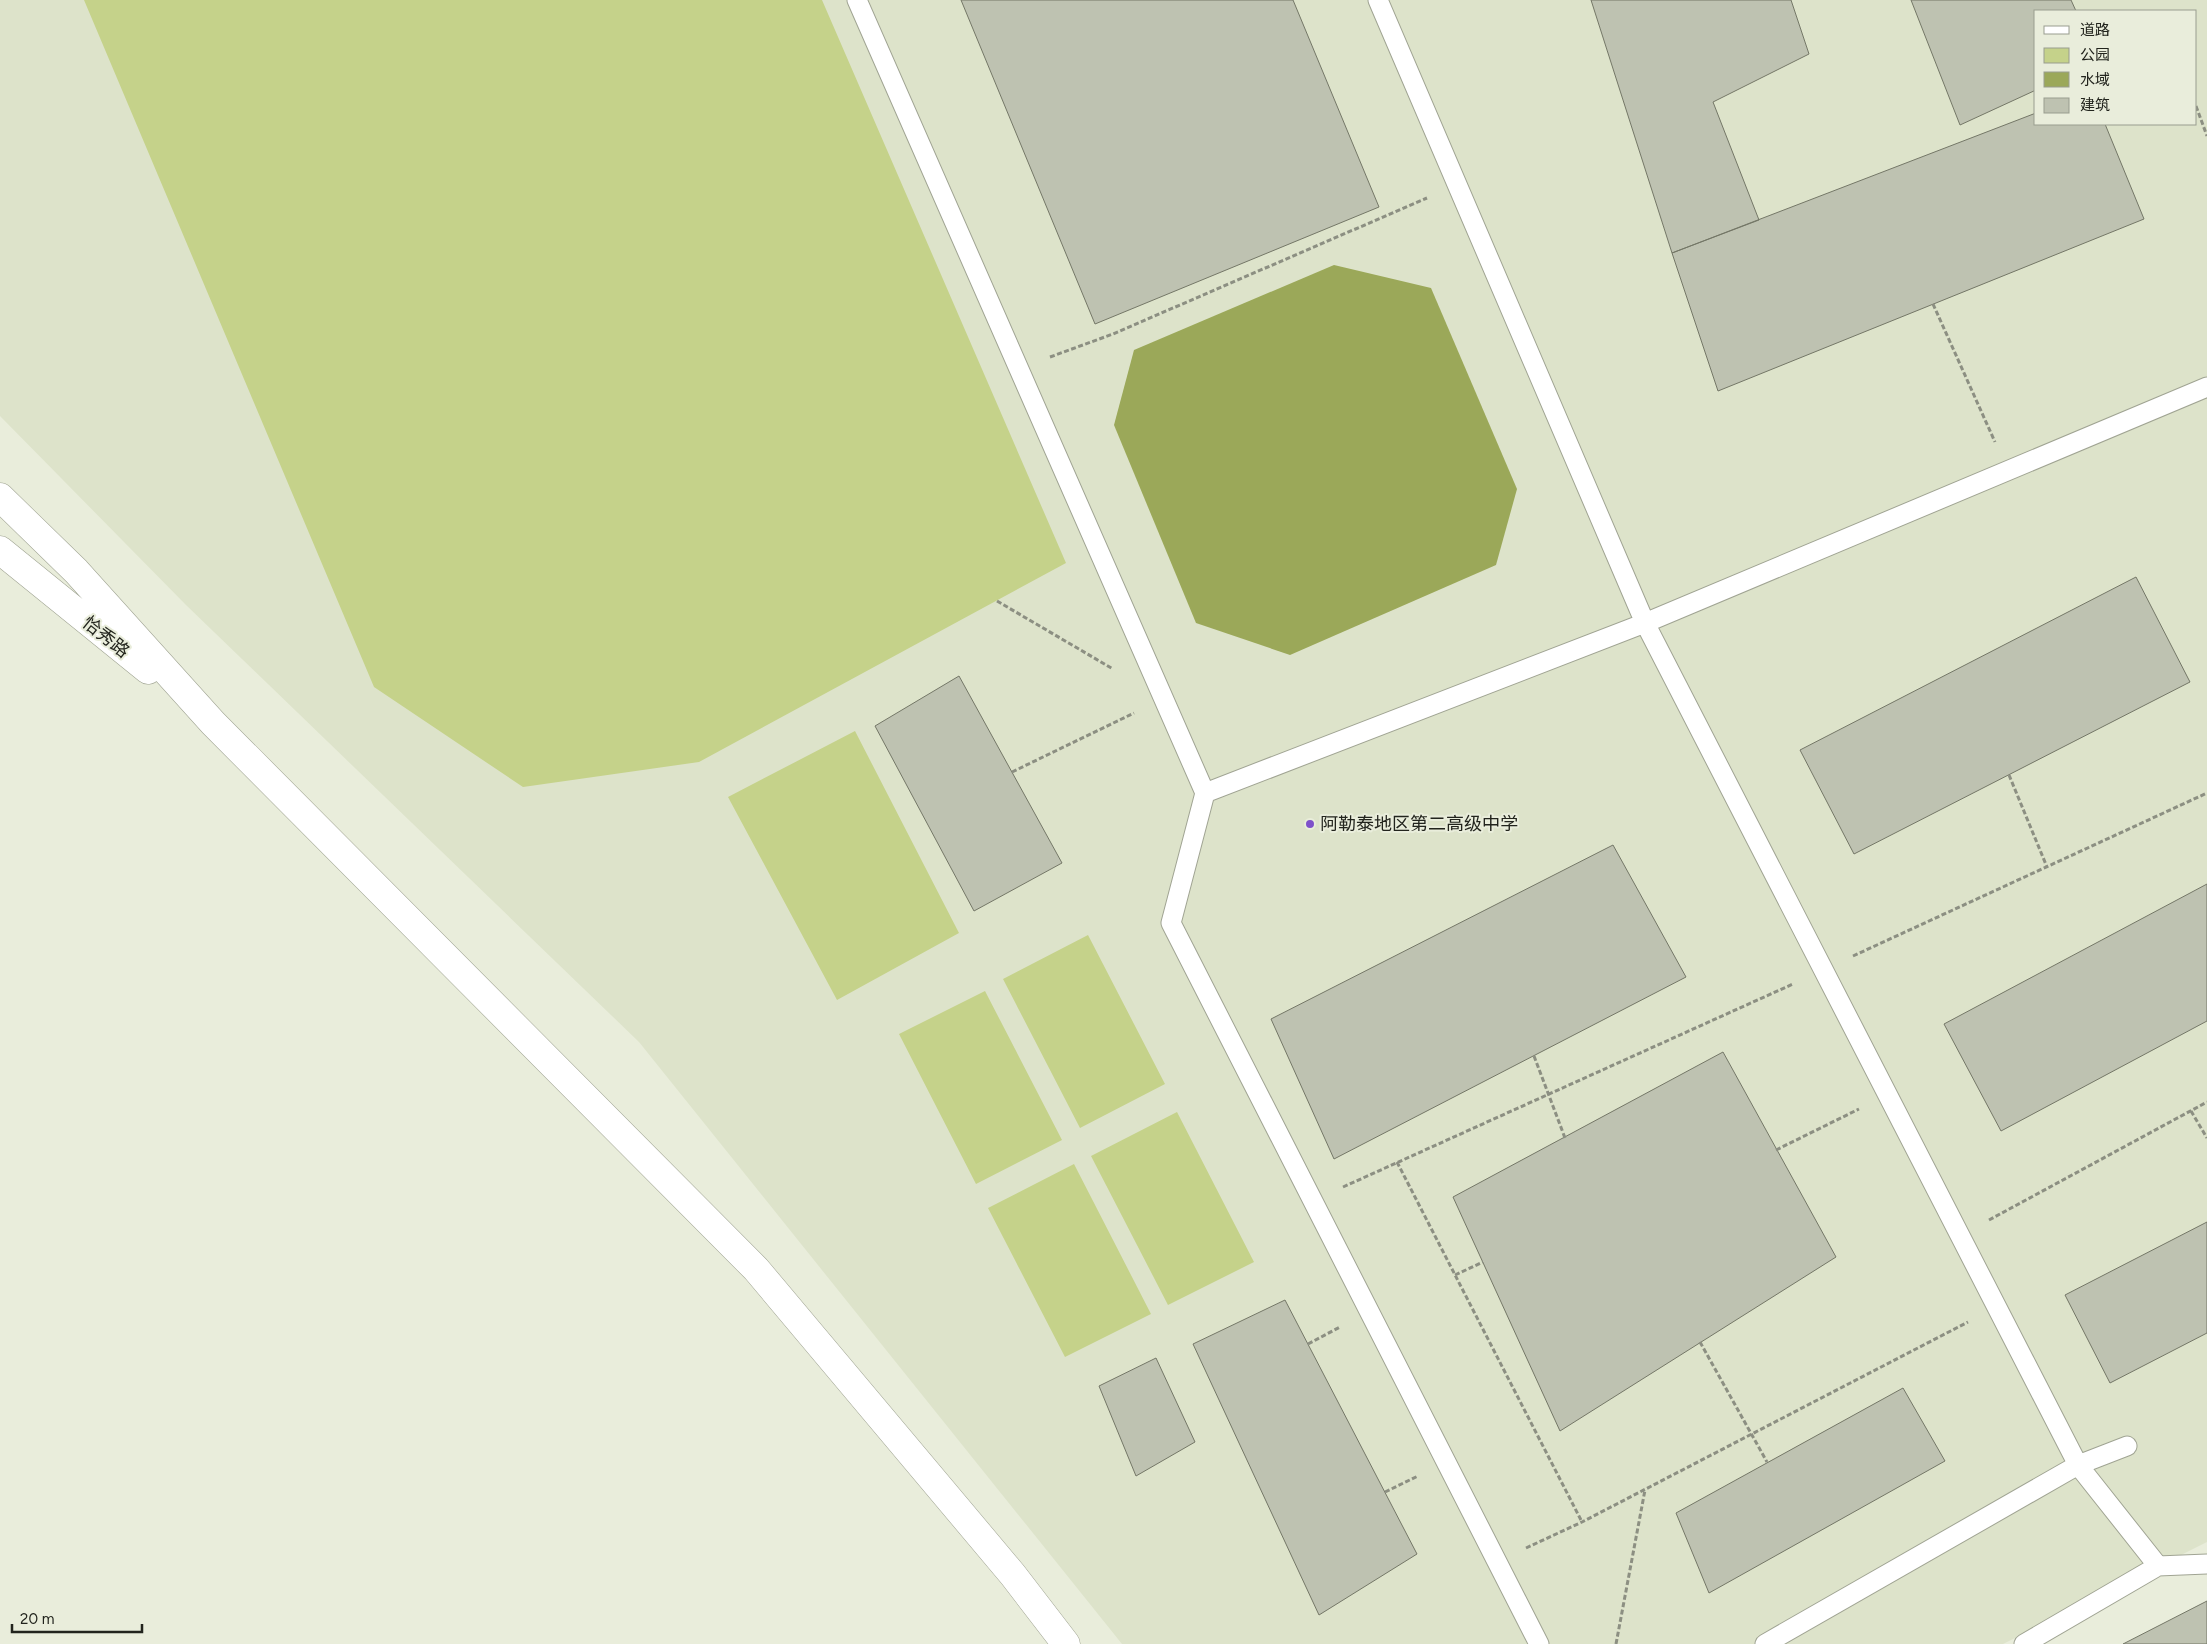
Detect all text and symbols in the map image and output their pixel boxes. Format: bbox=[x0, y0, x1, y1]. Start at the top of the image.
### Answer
legend bbox=[2034, 10, 2197, 125]
text: 道路 bbox=[2080, 21, 2110, 39]
text: 公园 bbox=[2080, 46, 2110, 64]
text: 水域 bbox=[2080, 71, 2110, 89]
text: 建筑 bbox=[2080, 96, 2110, 114]
street label: 恰秀路 bbox=[78, 611, 134, 663]
place label: 阿勒泰地区第二高级中学 bbox=[1320, 813, 1518, 835]
marker: 阿勒泰地区第二高级中学 bbox=[1304, 818, 1316, 830]
scale bar bbox=[12, 1602, 142, 1634]
text: 20 m bbox=[20, 1610, 54, 1628]

